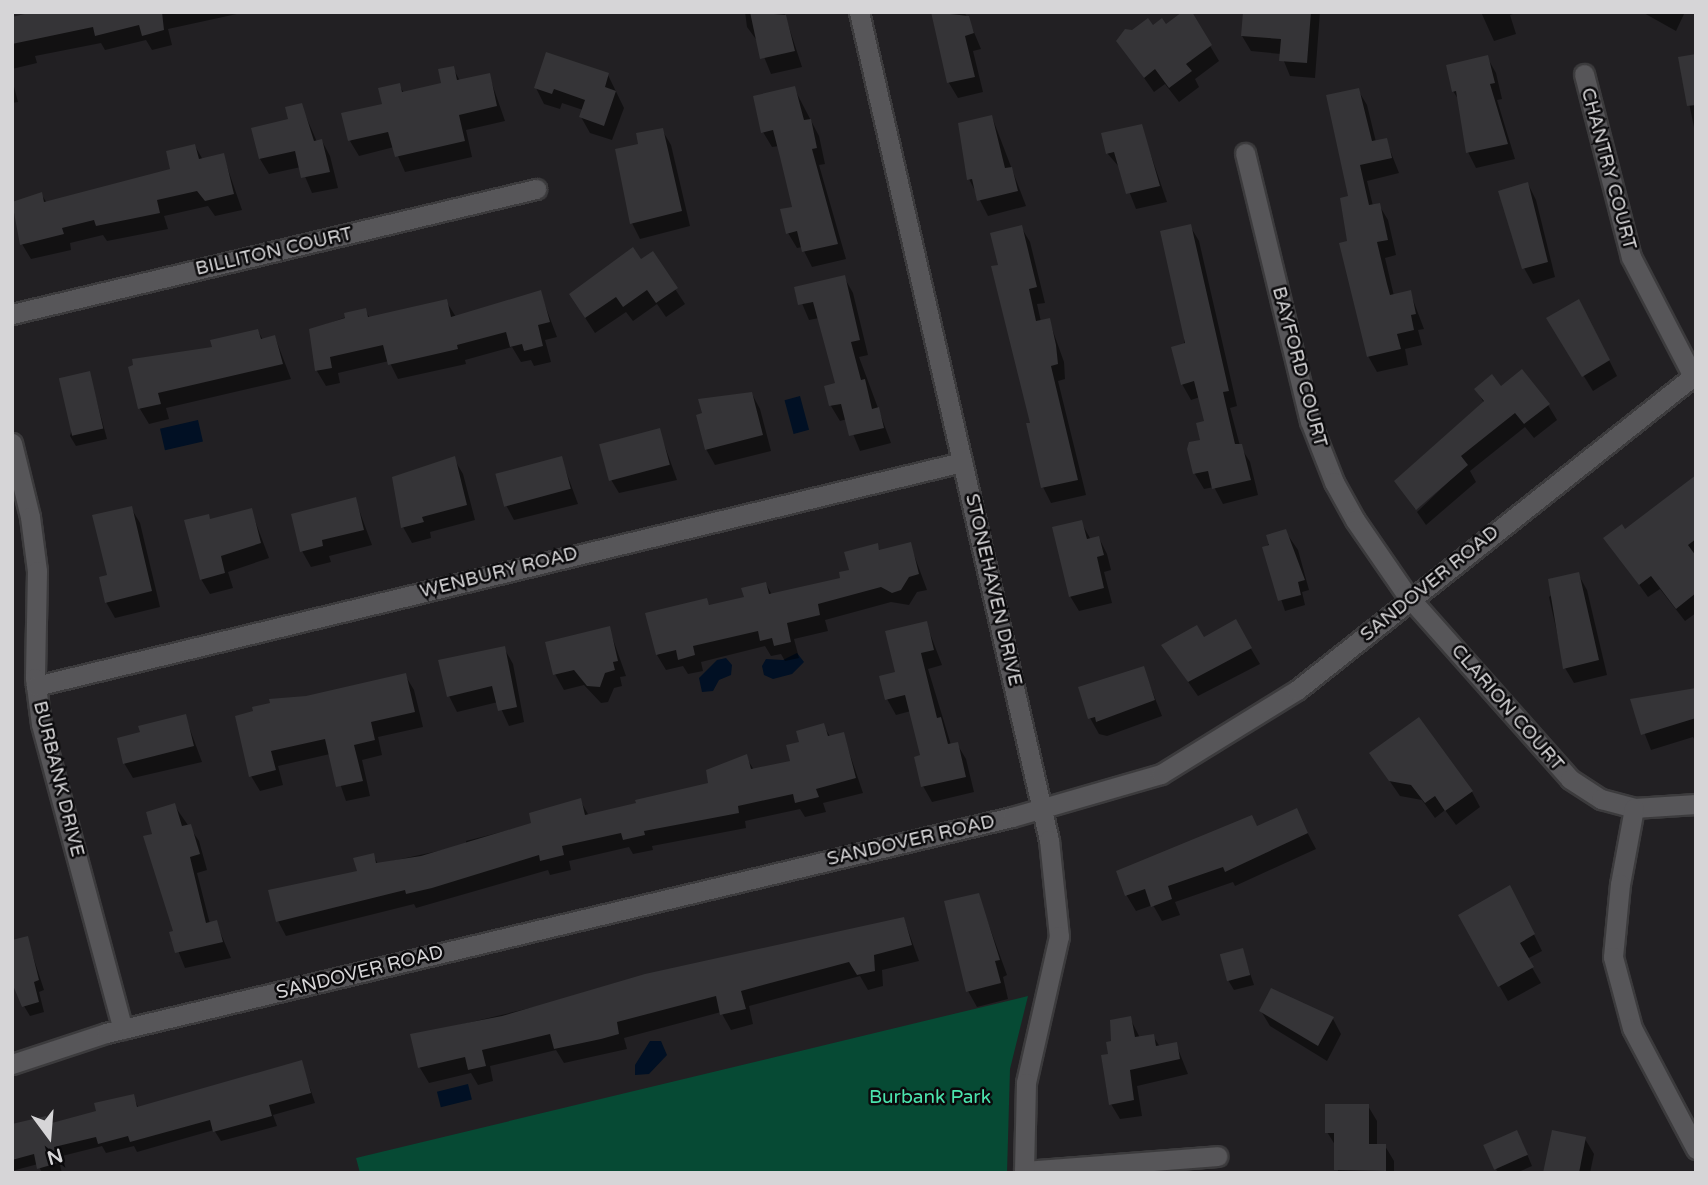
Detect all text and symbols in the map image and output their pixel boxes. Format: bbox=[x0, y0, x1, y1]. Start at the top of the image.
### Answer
street label: CHANTRY COURT bbox=[1575, 85, 1641, 253]
street label: BILLITON COURT bbox=[193, 223, 355, 281]
street label: BAYFORD COURT bbox=[1267, 284, 1331, 450]
street label: STONEHAVEN DRIVE bbox=[960, 492, 1026, 688]
street label: SANDOVER ROAD bbox=[1356, 521, 1504, 647]
street label: WENBURY ROAD bbox=[418, 542, 580, 604]
street label: CLARION COURT bbox=[1446, 640, 1568, 776]
street label: BURBANK DRIVE bbox=[28, 699, 88, 859]
street label: SANDOVER ROAD bbox=[825, 811, 997, 871]
street label: SANDOVER ROAD bbox=[274, 941, 446, 1005]
park label: Burbank Park bbox=[869, 1087, 991, 1109]
north arrow bbox=[14, 1101, 84, 1171]
text: N bbox=[44, 1144, 65, 1169]

